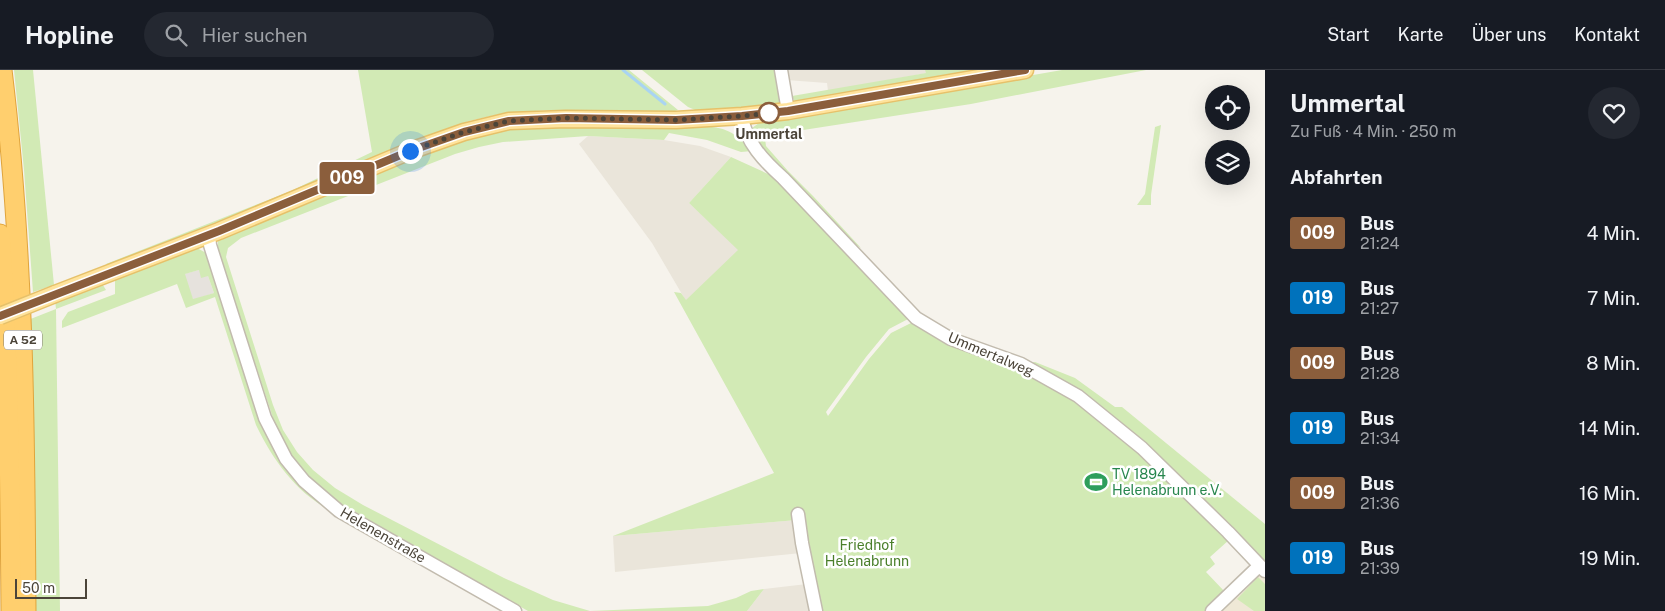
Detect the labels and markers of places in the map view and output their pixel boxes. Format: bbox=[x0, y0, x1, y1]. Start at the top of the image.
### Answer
marker: Ummertal bbox=[758, 102, 780, 124]
place label: Ummertal bbox=[735, 126, 803, 142]
place label: TV 1894 Helenabrunn e.V. bbox=[1112, 466, 1222, 498]
sports icon: TV 1894 Helenabrunn e.V. bbox=[1083, 469, 1109, 495]

